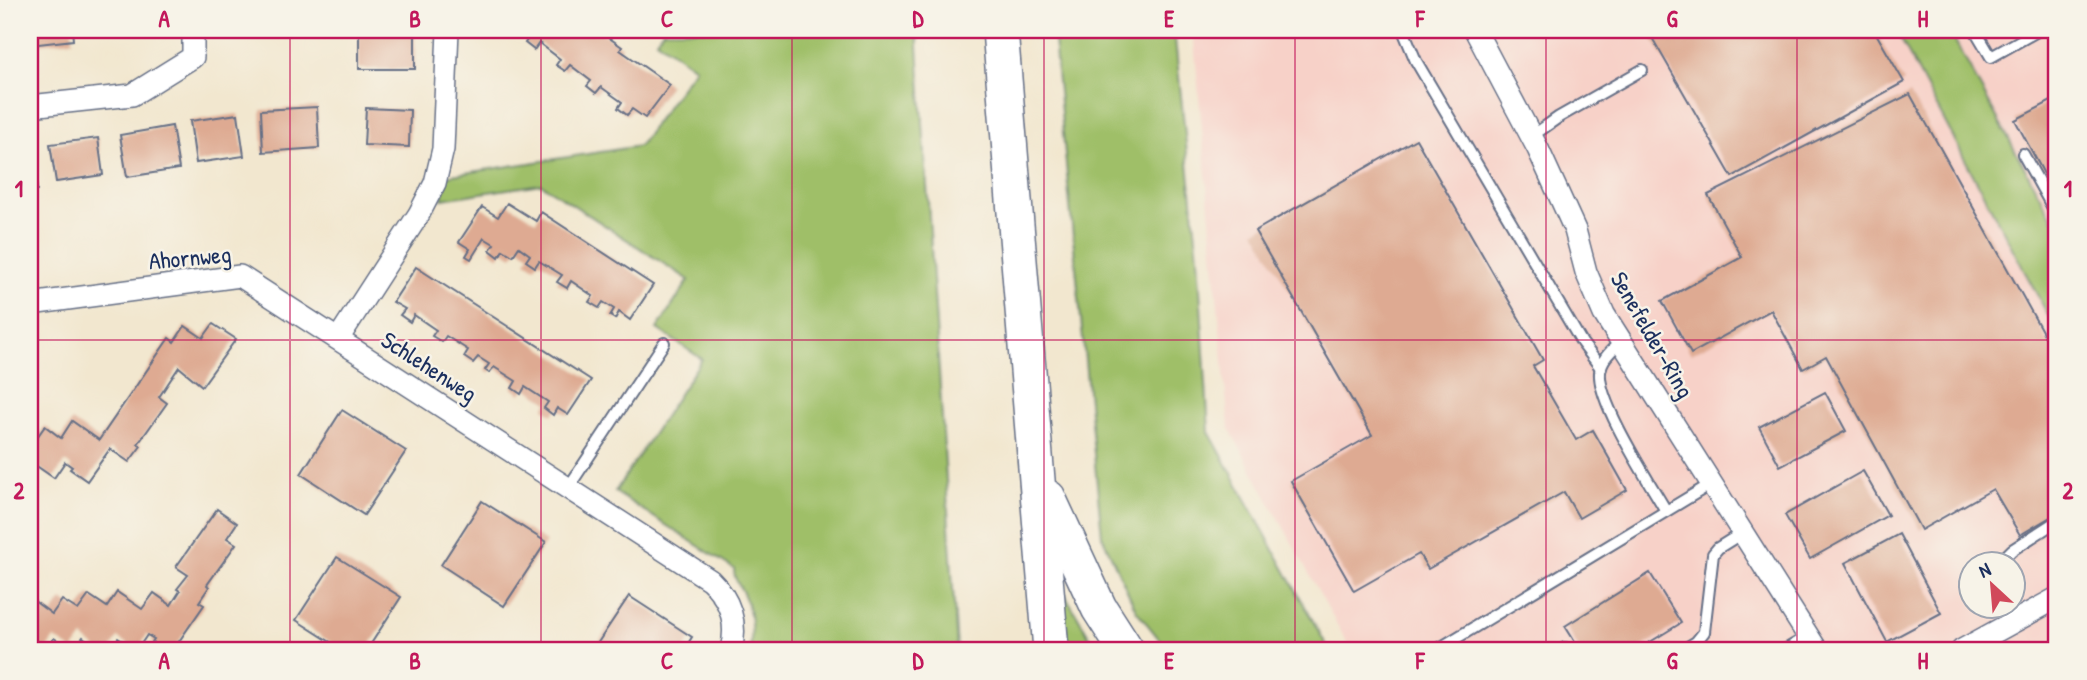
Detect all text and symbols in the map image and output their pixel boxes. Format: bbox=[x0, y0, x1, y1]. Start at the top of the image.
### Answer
text: A bbox=[158, 3, 170, 34]
text: B bbox=[409, 3, 421, 34]
text: C bbox=[661, 3, 673, 34]
text: D bbox=[913, 3, 925, 34]
text: E bbox=[1164, 3, 1175, 34]
text: F bbox=[1415, 3, 1426, 34]
text: G bbox=[1666, 3, 1678, 34]
text: H bbox=[1918, 3, 1929, 34]
text: 1 bbox=[15, 173, 23, 204]
text: 1 bbox=[2064, 173, 2072, 204]
street label: Ahornweg bbox=[147, 237, 233, 277]
street label: Senefelder-Ring bbox=[1604, 265, 1702, 404]
street label: Schlehenweg bbox=[375, 323, 484, 409]
text: 2 bbox=[14, 475, 25, 506]
text: 2 bbox=[2063, 475, 2074, 506]
north arrow bbox=[1958, 550, 2028, 620]
text: N bbox=[1974, 556, 1995, 584]
text: A bbox=[158, 645, 170, 676]
text: B bbox=[409, 645, 421, 676]
text: C bbox=[661, 645, 673, 676]
text: D bbox=[913, 645, 925, 676]
text: E bbox=[1164, 645, 1175, 676]
text: F bbox=[1415, 645, 1426, 676]
text: G bbox=[1666, 645, 1678, 676]
text: H bbox=[1918, 645, 1929, 676]

